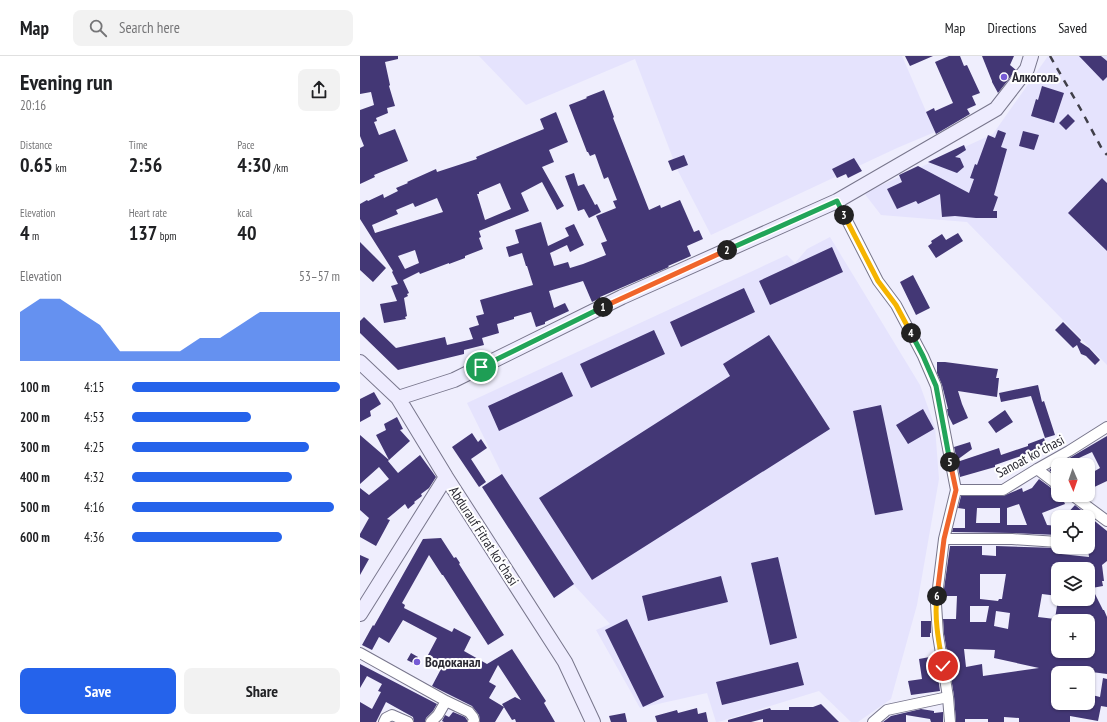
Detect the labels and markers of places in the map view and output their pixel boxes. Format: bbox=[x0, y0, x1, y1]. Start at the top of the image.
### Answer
place label: Алкоголь bbox=[1011, 68, 1059, 86]
marker: Алкоголь bbox=[999, 72, 1009, 82]
pin: 3 bbox=[834, 205, 854, 225]
pin: 2 bbox=[717, 240, 737, 260]
pin: 1 bbox=[593, 297, 613, 317]
pin: 4 bbox=[901, 323, 921, 343]
pin bbox=[464, 350, 498, 384]
pin: 5 bbox=[940, 452, 960, 472]
pin: 6 bbox=[927, 586, 947, 606]
pin bbox=[926, 649, 960, 683]
place label: Водоканал bbox=[425, 653, 481, 671]
marker: Водоканал bbox=[412, 657, 422, 667]

